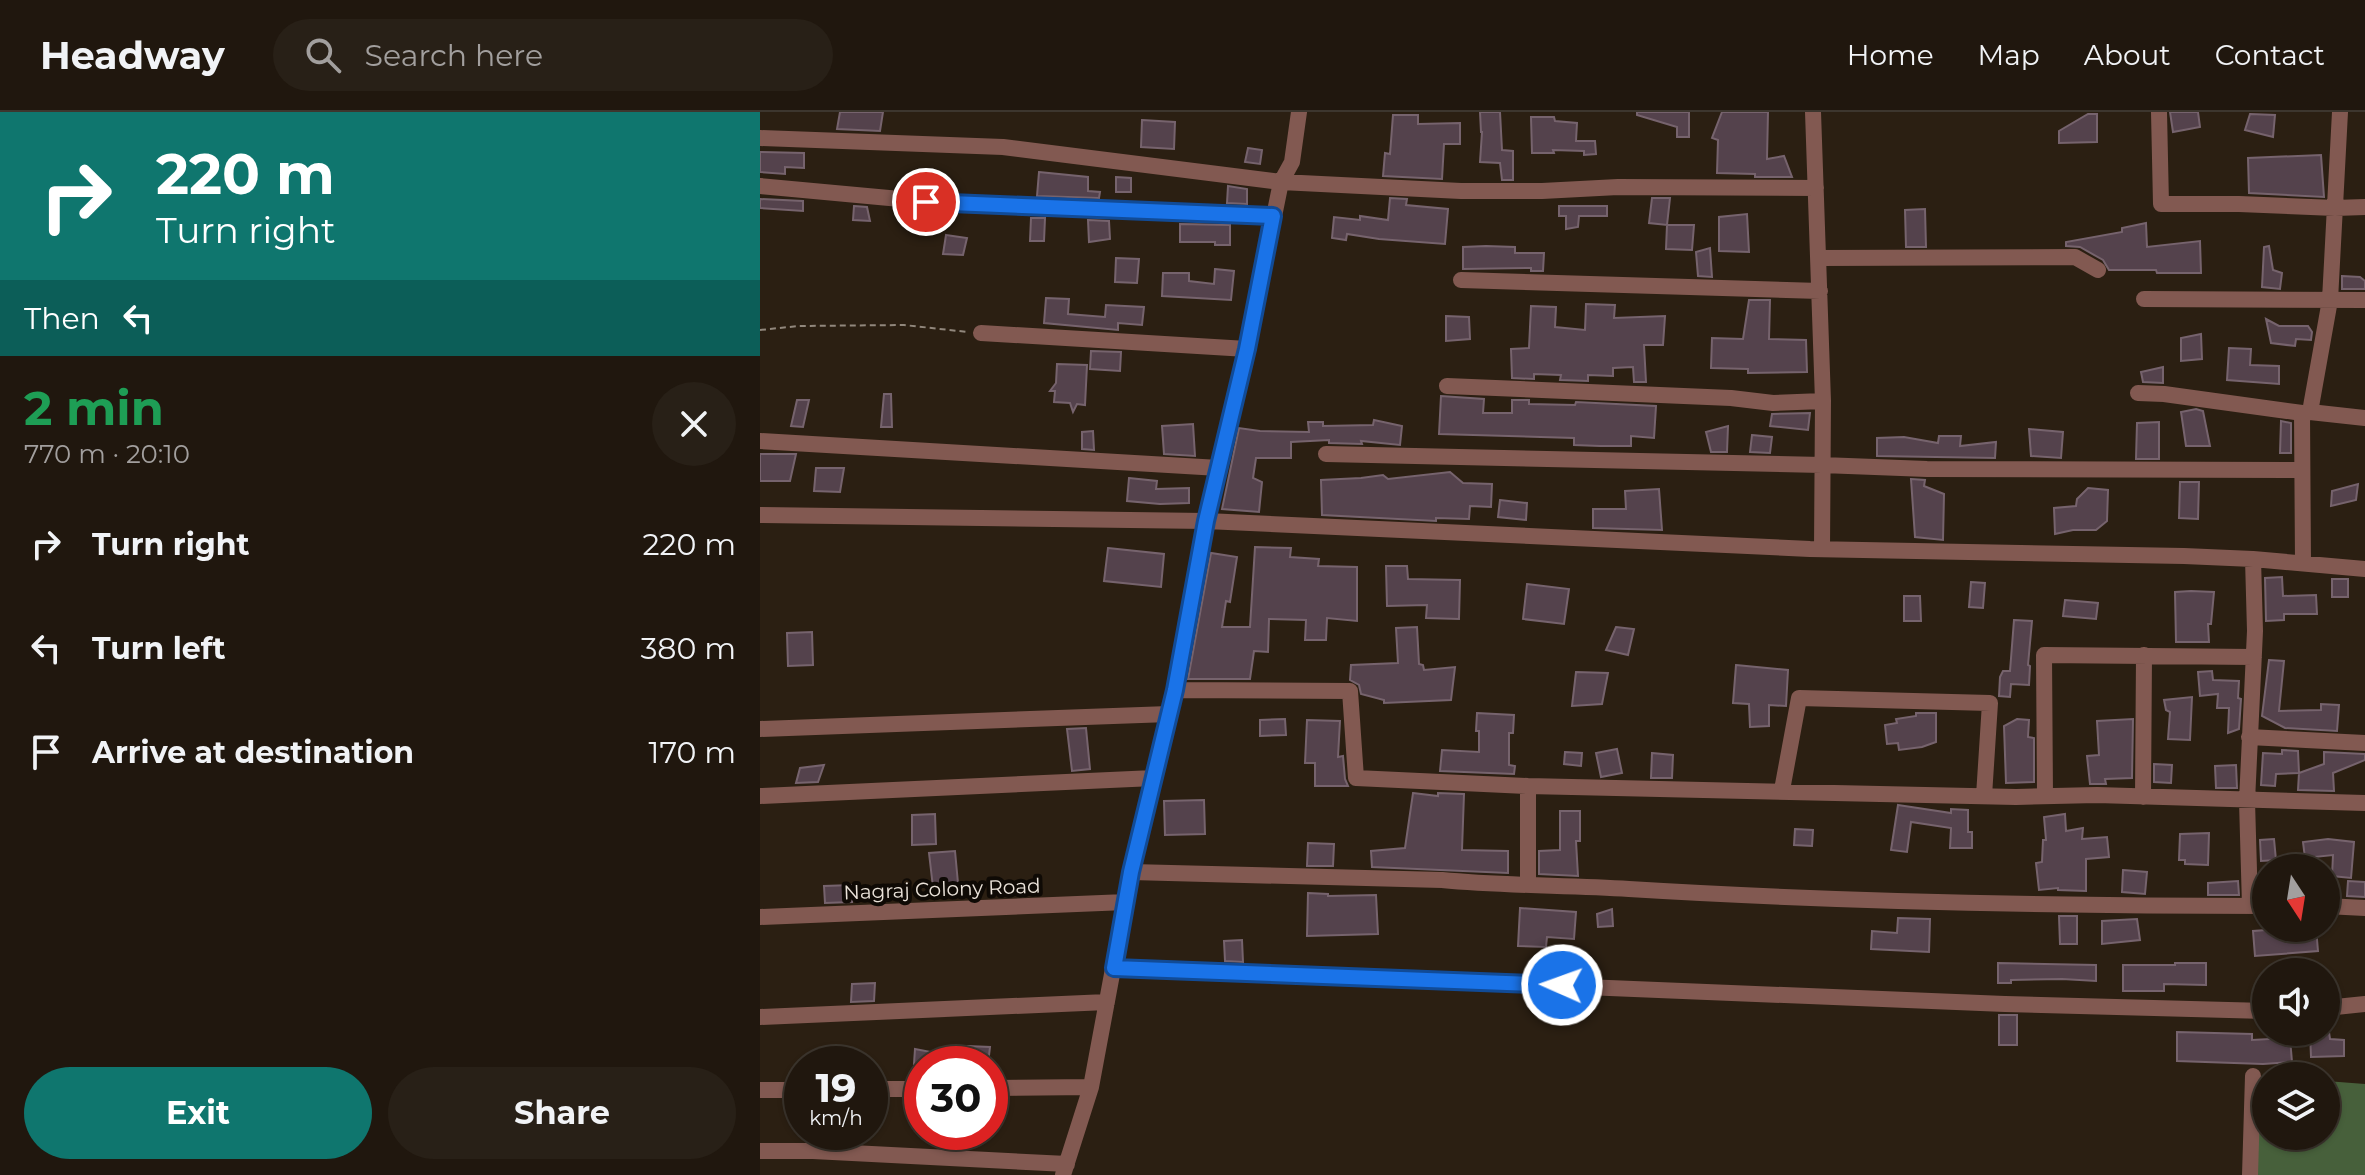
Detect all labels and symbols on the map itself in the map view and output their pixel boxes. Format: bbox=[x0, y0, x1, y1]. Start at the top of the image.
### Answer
pin bbox=[892, 168, 960, 236]
north arrow bbox=[2252, 854, 2340, 942]
street label: Nagraj Colony Road bbox=[843, 874, 1041, 904]
position arrow bbox=[1520, 943, 1604, 1027]
speed limit sign: 30 bbox=[904, 1046, 1008, 1150]

